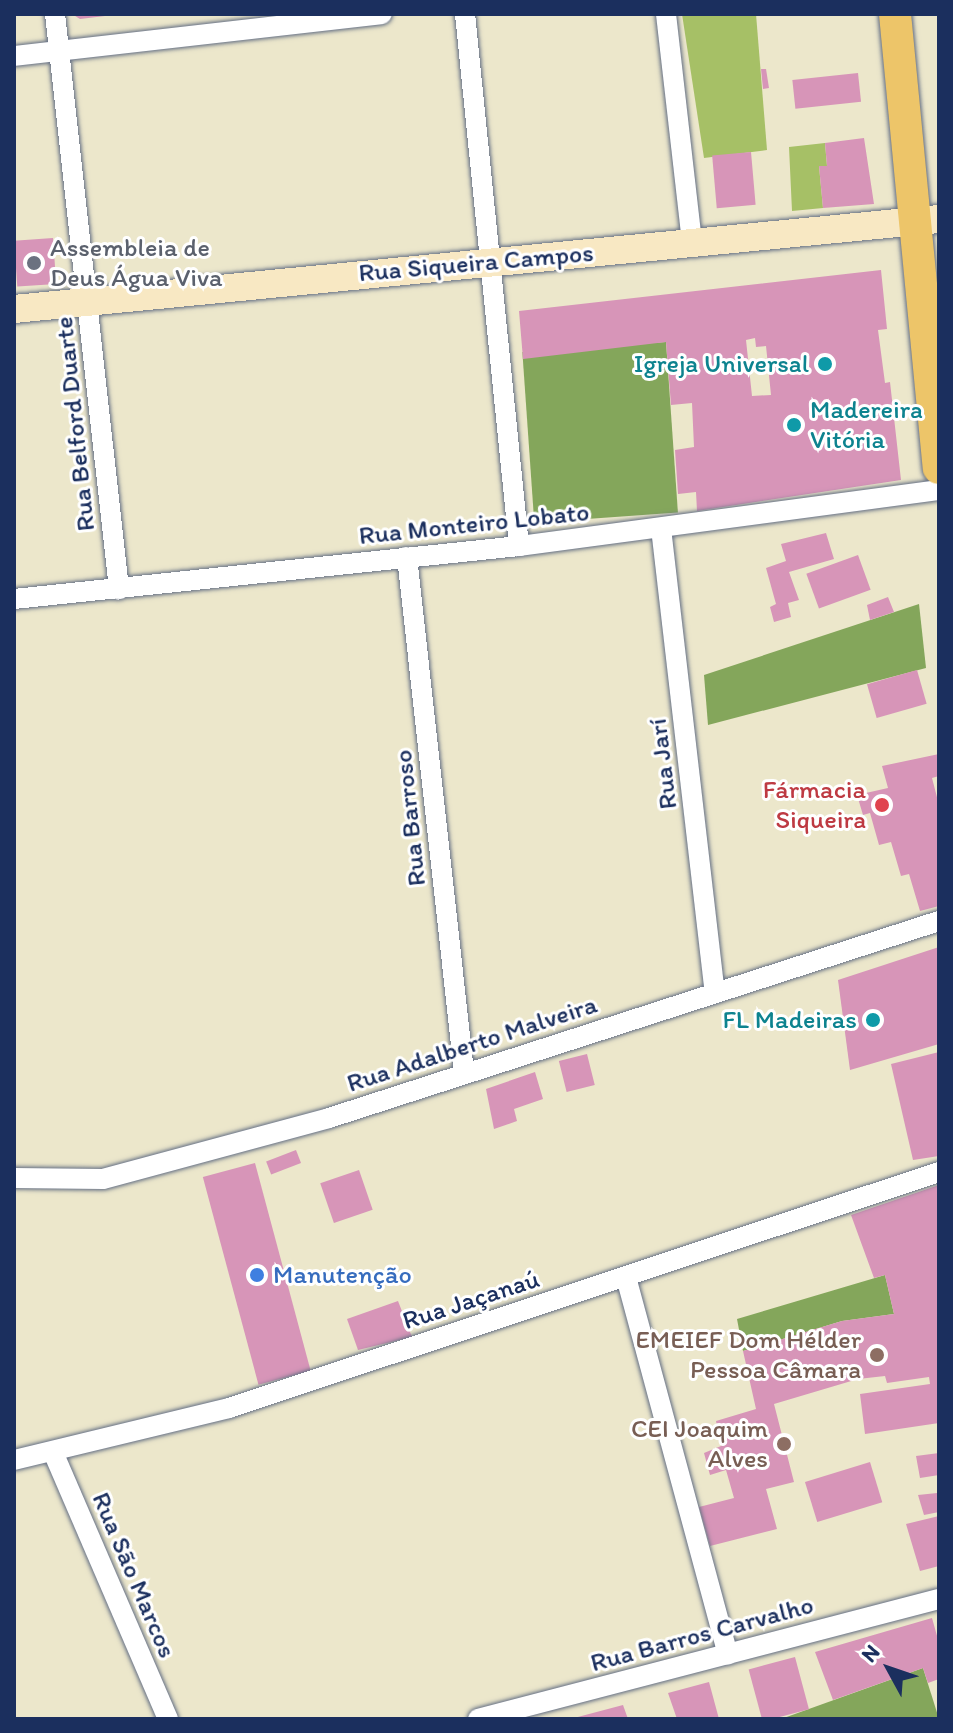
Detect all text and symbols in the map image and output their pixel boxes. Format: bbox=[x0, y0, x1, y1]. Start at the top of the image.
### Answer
place label: Assembleia de Deus Água Viva bbox=[50, 232, 221, 294]
street label: Rua Siqueira Campos bbox=[358, 237, 594, 289]
marker: Assembleia de Deus Água Viva bbox=[25, 254, 43, 272]
street label: Rua Belford Duarte bbox=[48, 315, 102, 533]
place label: Igreja Universal bbox=[633, 348, 809, 380]
marker: Igreja Universal bbox=[816, 355, 834, 373]
place label: Madereira Vitória bbox=[810, 394, 923, 456]
marker: Madereira Vitória bbox=[785, 416, 803, 434]
street label: Rua Monteiro Lobato bbox=[357, 496, 591, 552]
street label: Rua Jarí bbox=[642, 717, 684, 811]
street label: Rua Barroso bbox=[387, 748, 433, 888]
place label: Fármacia Siqueira bbox=[763, 774, 866, 836]
marker: Fármacia Siqueira bbox=[873, 796, 891, 814]
street label: Rua Adalberto Malveira bbox=[343, 989, 601, 1099]
place label: FL Madeiras bbox=[722, 1004, 857, 1036]
marker: FL Madeiras bbox=[864, 1011, 882, 1029]
place label: Manutenção bbox=[273, 1259, 412, 1291]
street label: Rua Jaçanaú bbox=[399, 1263, 543, 1337]
marker: Manutenção bbox=[248, 1266, 266, 1284]
place label: EMEIEF Dom Hélder Pessoa Câmara bbox=[636, 1324, 861, 1386]
marker: EMEIEF Dom Hélder Pessoa Câmara bbox=[868, 1346, 886, 1364]
place label: CEI Joaquim Alves bbox=[631, 1413, 768, 1474]
marker: CEI Joaquim Alves bbox=[775, 1435, 793, 1453]
street label: Rua São Marcos bbox=[85, 1487, 183, 1663]
street label: Rua Barros Carvalho bbox=[587, 1589, 817, 1679]
north arrow bbox=[849, 1629, 929, 1709]
text: N bbox=[855, 1639, 885, 1668]

